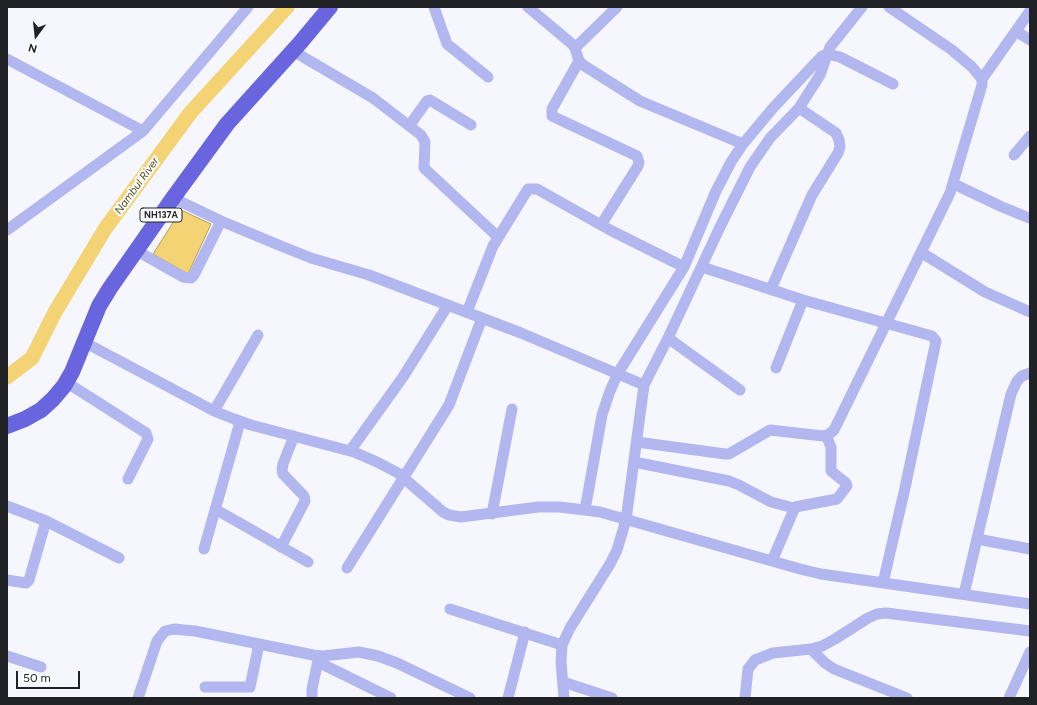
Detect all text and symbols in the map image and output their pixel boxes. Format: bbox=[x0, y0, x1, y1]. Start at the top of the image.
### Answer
north arrow bbox=[16, 16, 56, 56]
text: N bbox=[27, 41, 39, 55]
water label: Nambul River bbox=[112, 155, 162, 217]
road number: NH137A bbox=[140, 208, 182, 222]
scale bar bbox=[18, 663, 82, 689]
text: 50 m bbox=[23, 671, 51, 685]

